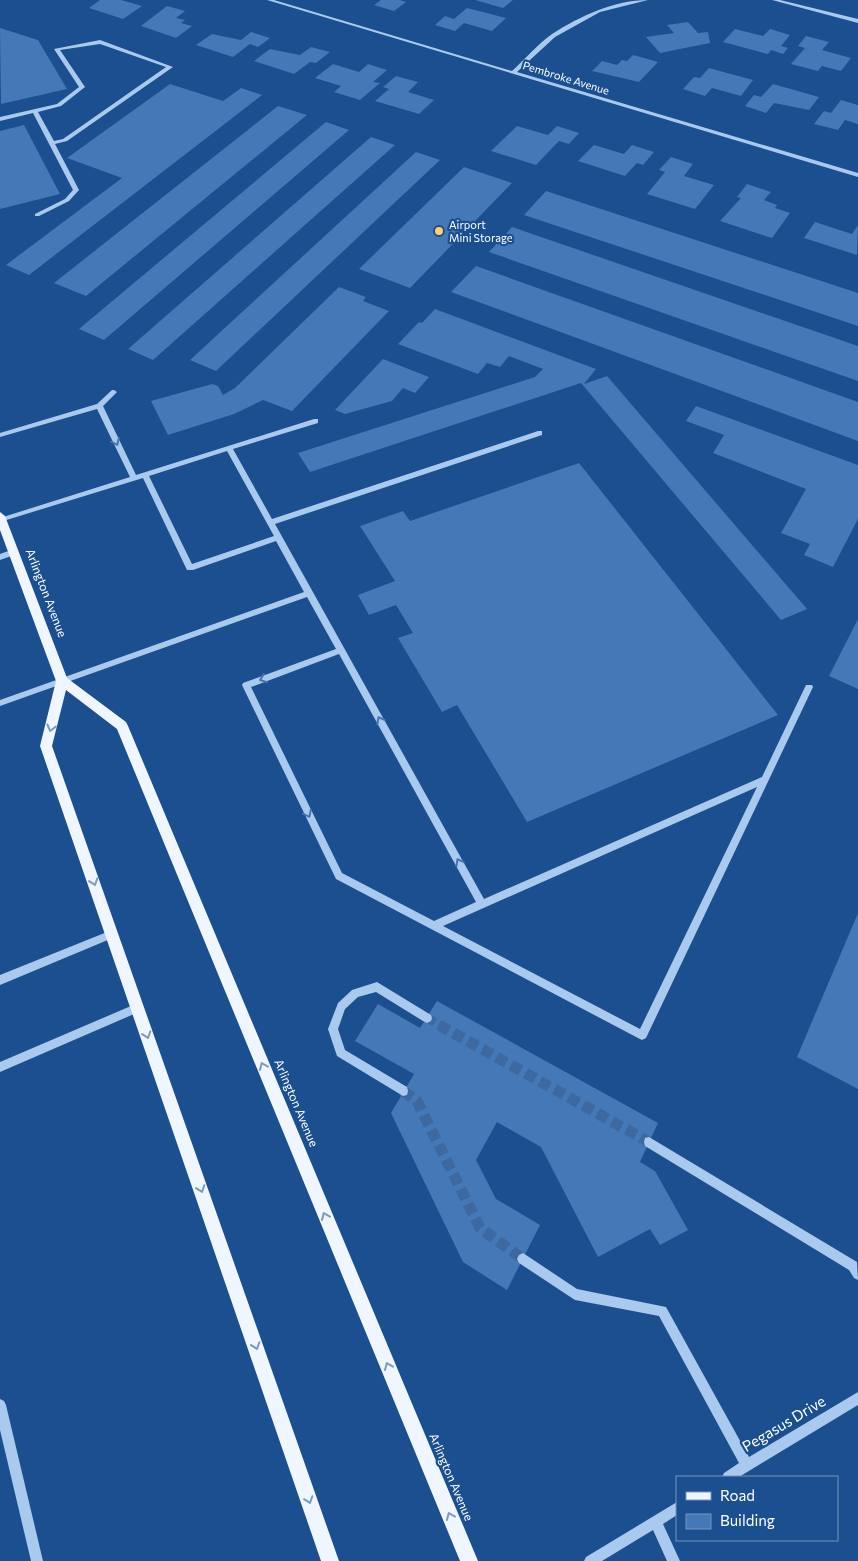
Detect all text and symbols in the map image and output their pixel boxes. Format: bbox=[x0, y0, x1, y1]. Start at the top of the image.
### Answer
street label: Pembroke Avenue bbox=[521, 58, 611, 97]
place label: Airport Mini Storage bbox=[449, 218, 513, 244]
marker: Airport Mini Storage bbox=[433, 225, 445, 237]
one-way arrow bbox=[110, 437, 121, 446]
street label: Arlington Avenue bbox=[24, 546, 70, 639]
one-way arrow bbox=[260, 673, 268, 683]
one-way arrow bbox=[376, 716, 386, 725]
one-way arrow bbox=[46, 723, 57, 732]
one-way arrow bbox=[302, 809, 313, 818]
one-way arrow bbox=[455, 858, 465, 867]
one-way arrow bbox=[88, 877, 98, 885]
one-way arrow bbox=[141, 1030, 151, 1039]
street label: Arlington Avenue bbox=[272, 1057, 322, 1149]
one-way arrow bbox=[259, 1062, 269, 1071]
one-way arrow bbox=[195, 1184, 205, 1192]
one-way arrow bbox=[321, 1212, 332, 1221]
one-way arrow bbox=[250, 1341, 260, 1350]
one-way arrow bbox=[383, 1362, 394, 1371]
street label: Pegasus Drive bbox=[739, 1391, 829, 1455]
street label: Arlington Avenue bbox=[427, 1431, 477, 1523]
legend bbox=[676, 1476, 838, 1541]
text: Road bbox=[720, 1486, 755, 1504]
one-way arrow bbox=[303, 1495, 313, 1503]
text: Building bbox=[720, 1511, 775, 1529]
one-way arrow bbox=[445, 1512, 456, 1521]

